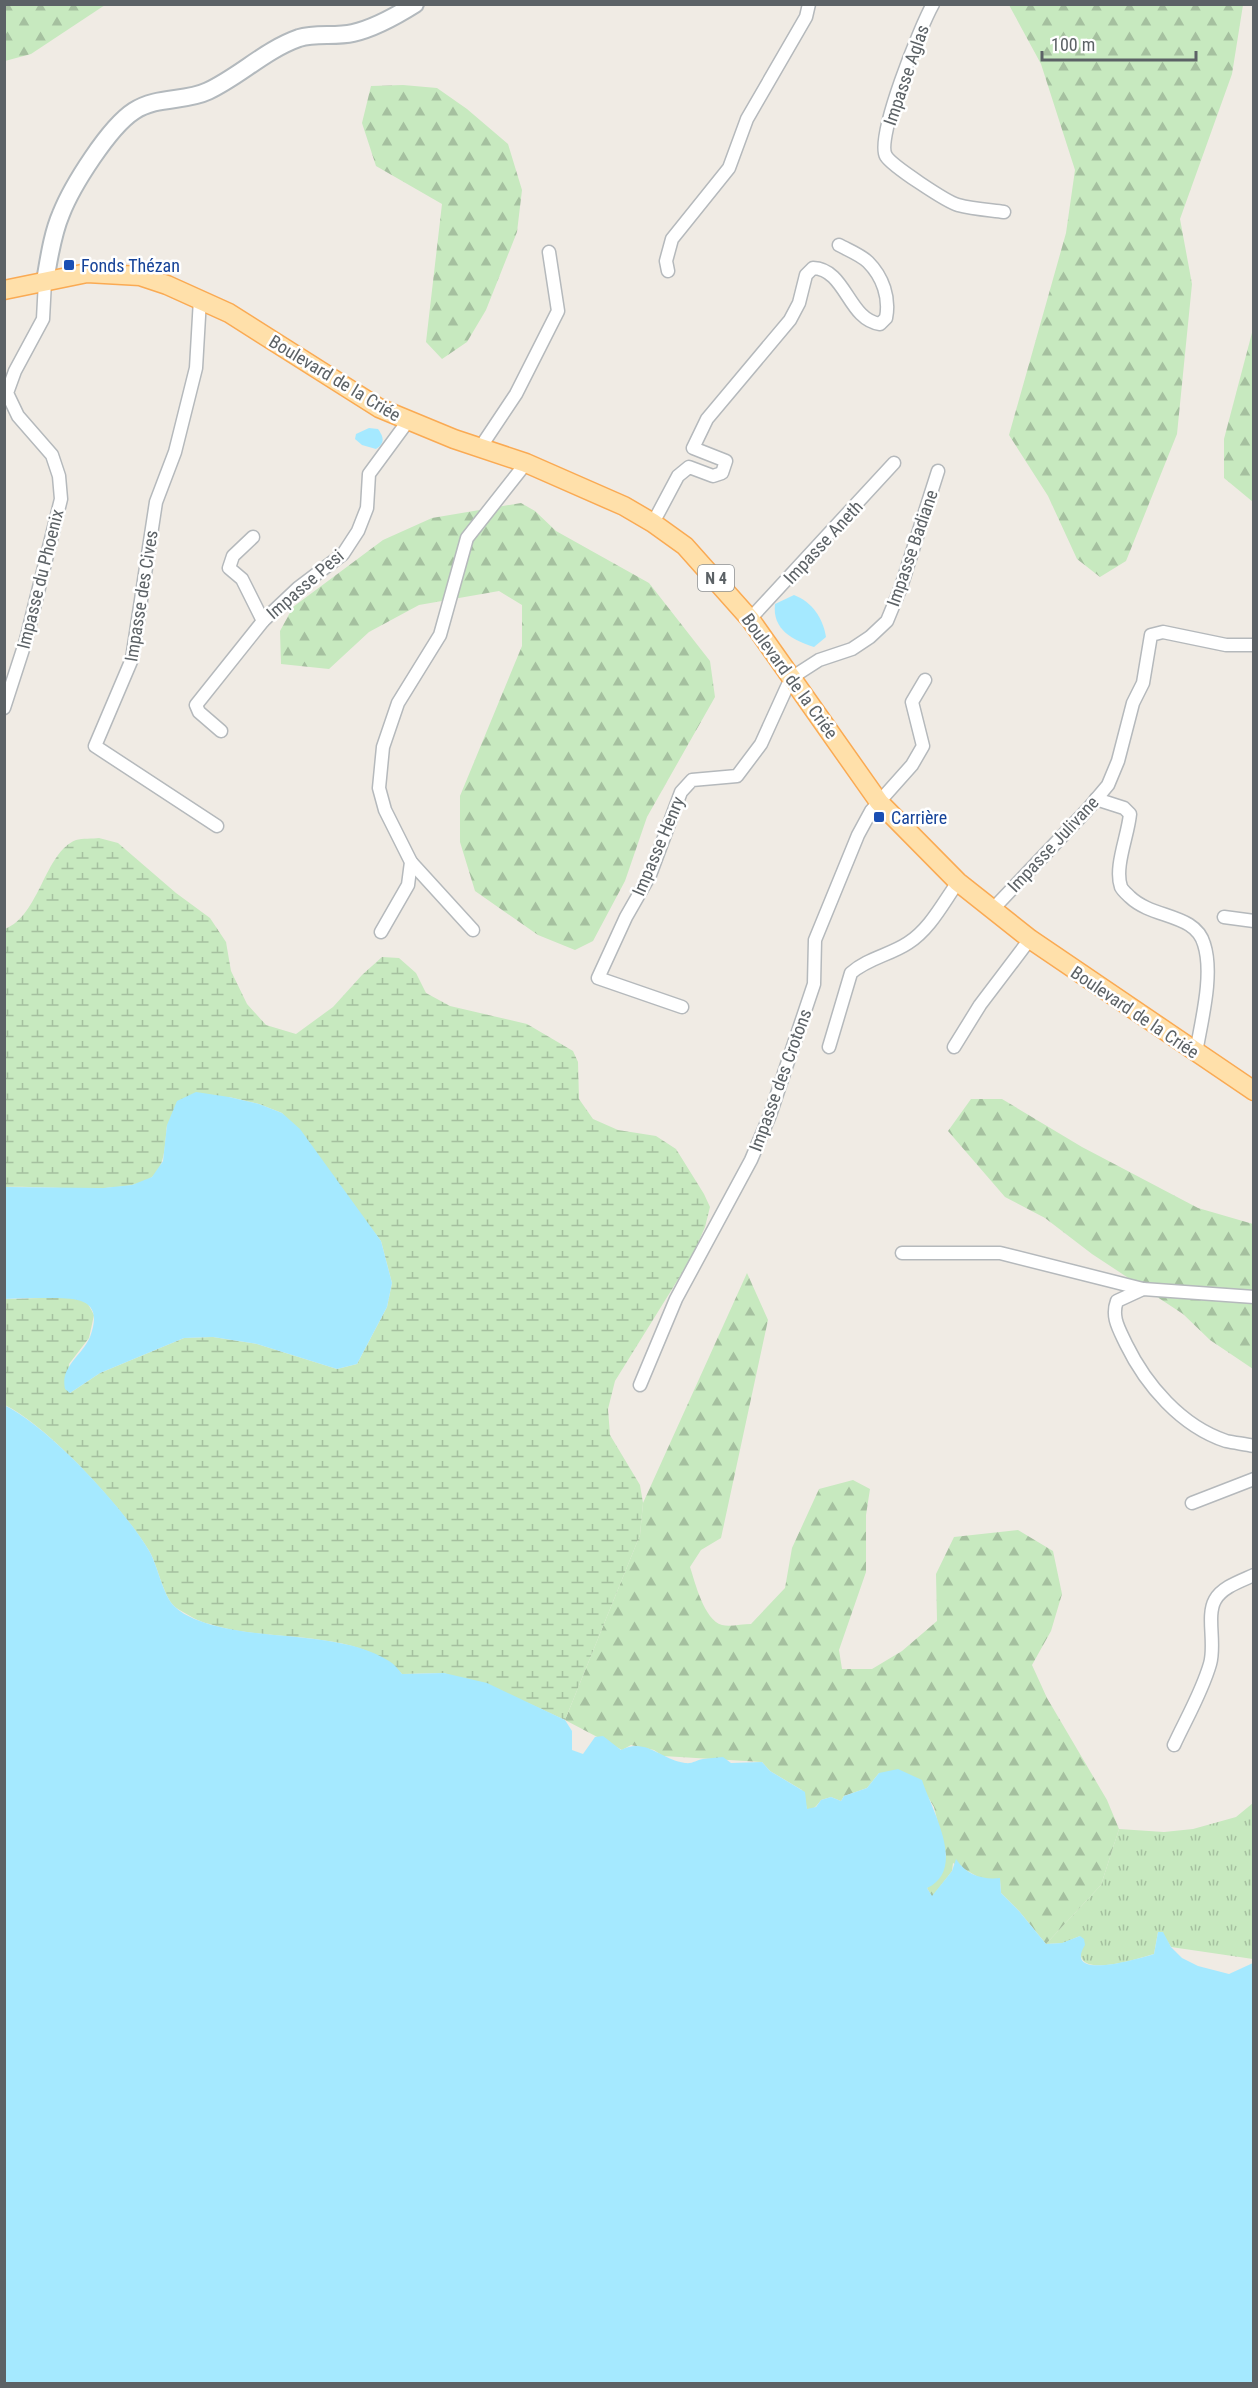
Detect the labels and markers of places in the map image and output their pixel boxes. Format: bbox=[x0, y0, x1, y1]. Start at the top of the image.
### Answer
place label: Fonds Thézan bbox=[81, 255, 180, 276]
marker: Fonds Thézan bbox=[62, 258, 76, 272]
place label: Carrière bbox=[891, 807, 947, 828]
marker: Carrière bbox=[872, 810, 886, 824]

